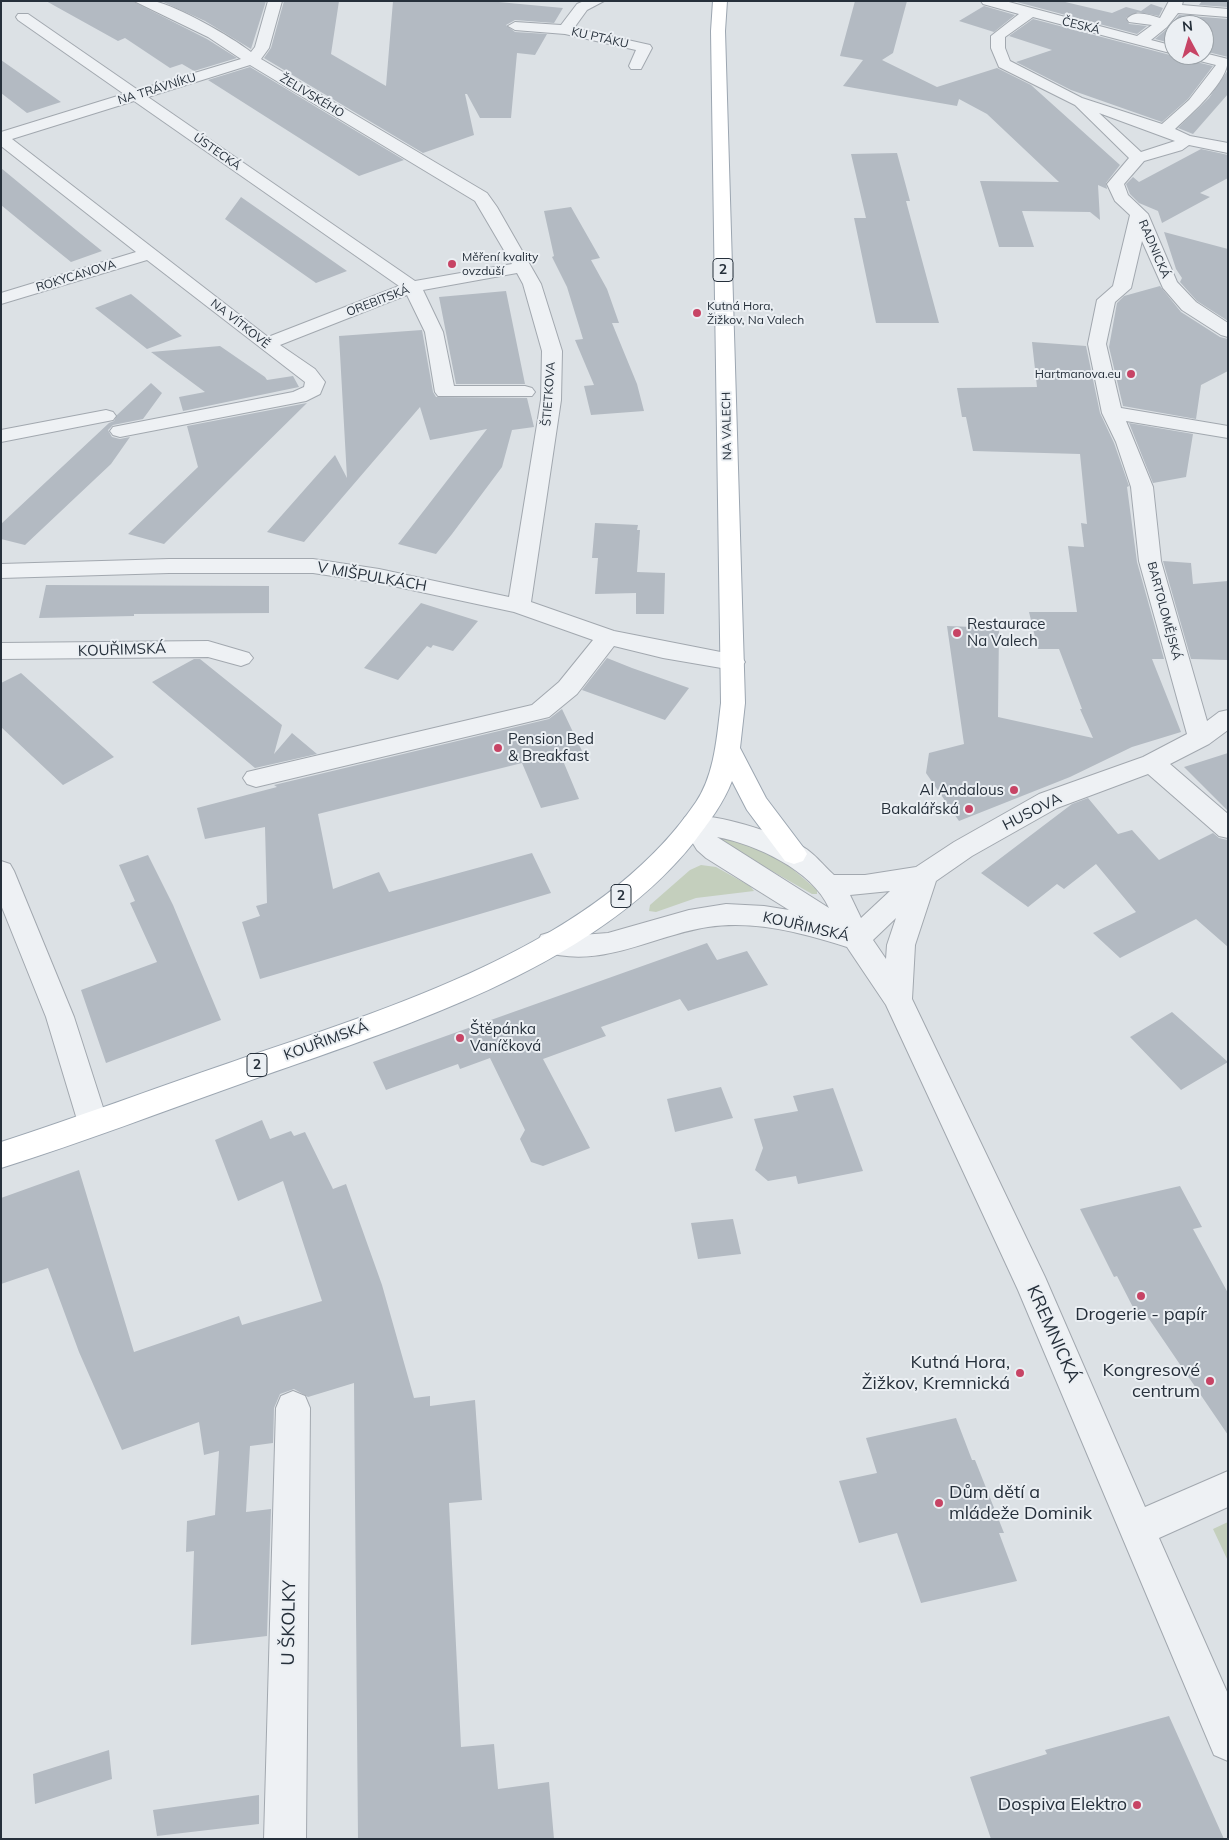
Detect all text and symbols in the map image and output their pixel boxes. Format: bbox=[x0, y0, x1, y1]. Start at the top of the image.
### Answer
street label: ČESKÁ bbox=[1060, 14, 1102, 38]
north arrow bbox=[1164, 15, 1214, 65]
text: N bbox=[1181, 17, 1194, 36]
street label: KU PTÁKU bbox=[570, 24, 630, 52]
street label: NA TRÁVNÍKU bbox=[116, 70, 198, 108]
street label: ŽELIVSKÉHO bbox=[277, 71, 347, 121]
street label: ÚSTECKÁ bbox=[190, 130, 244, 174]
street label: RADNICKÁ bbox=[1135, 218, 1173, 280]
place label: Měření kvality ovzduší bbox=[462, 250, 538, 278]
street label: ROKYCANOVA bbox=[34, 257, 118, 295]
marker: Měření kvality ovzduší bbox=[446, 258, 458, 270]
road number: 2 bbox=[713, 258, 733, 282]
street label: OREBITSKÁ bbox=[344, 282, 412, 320]
street label: NA VÍTKOVĚ bbox=[207, 296, 273, 352]
place label: Kutná Hora, Žižkov, Na Valech bbox=[707, 299, 804, 327]
marker: Kutná Hora, Žižkov, Na Valech bbox=[691, 307, 703, 319]
street label: ŠTIETKOVA bbox=[540, 361, 558, 427]
place label: Hartmanova.eu bbox=[1035, 367, 1121, 381]
marker: Hartmanova.eu bbox=[1125, 368, 1137, 380]
street label: NA VALECH bbox=[719, 392, 735, 460]
street label: V MIŠPULKÁCH bbox=[316, 558, 428, 596]
street label: BARTOLOMĚJSKÁ bbox=[1144, 560, 1184, 662]
place label: Restaurace Na Valech bbox=[967, 615, 1045, 650]
marker: Restaurace Na Valech bbox=[951, 627, 963, 639]
street label: KOUŘIMSKÁ bbox=[78, 639, 166, 661]
place label: Pension Bed & Breakfast bbox=[508, 730, 594, 765]
marker: Pension Bed & Breakfast bbox=[492, 742, 504, 754]
place label: Al Andalous bbox=[919, 781, 1004, 799]
marker: Al Andalous bbox=[1008, 784, 1020, 796]
street label: HUSOVA bbox=[999, 790, 1065, 834]
place label: Bakalářská bbox=[881, 800, 959, 818]
marker: Bakalářská bbox=[963, 803, 975, 815]
road number: 2 bbox=[611, 884, 631, 908]
street label: KOUŘIMSKÁ bbox=[761, 908, 851, 946]
street label: KOUŘIMSKÁ bbox=[281, 1017, 371, 1065]
place label: Štěpánka Vaníčková bbox=[470, 1020, 541, 1055]
marker: Štěpánka Vaníčková bbox=[454, 1032, 466, 1044]
road number: 2 bbox=[247, 1054, 267, 1076]
street label: KREMNICKÁ bbox=[1022, 1282, 1084, 1386]
marker: Drogerie - papír bbox=[1135, 1290, 1147, 1302]
place label: Drogerie - papír bbox=[1075, 1304, 1207, 1326]
place label: Kutná Hora, Žižkov, Kremnická bbox=[862, 1352, 1010, 1395]
place label: Kongresové centrum bbox=[1103, 1360, 1200, 1402]
marker: Kutná Hora, Žižkov, Kremnická bbox=[1014, 1367, 1026, 1379]
marker: Kongresové centrum bbox=[1204, 1375, 1216, 1387]
place label: Dům dětí a mládeže Dominik bbox=[949, 1482, 1092, 1525]
marker: Dům dětí a mládeže Dominik bbox=[933, 1497, 945, 1509]
street label: U ŠKOLKY bbox=[277, 1580, 301, 1666]
place label: Dospiva Elektro bbox=[998, 1794, 1127, 1816]
marker: Dospiva Elektro bbox=[1131, 1799, 1143, 1811]

